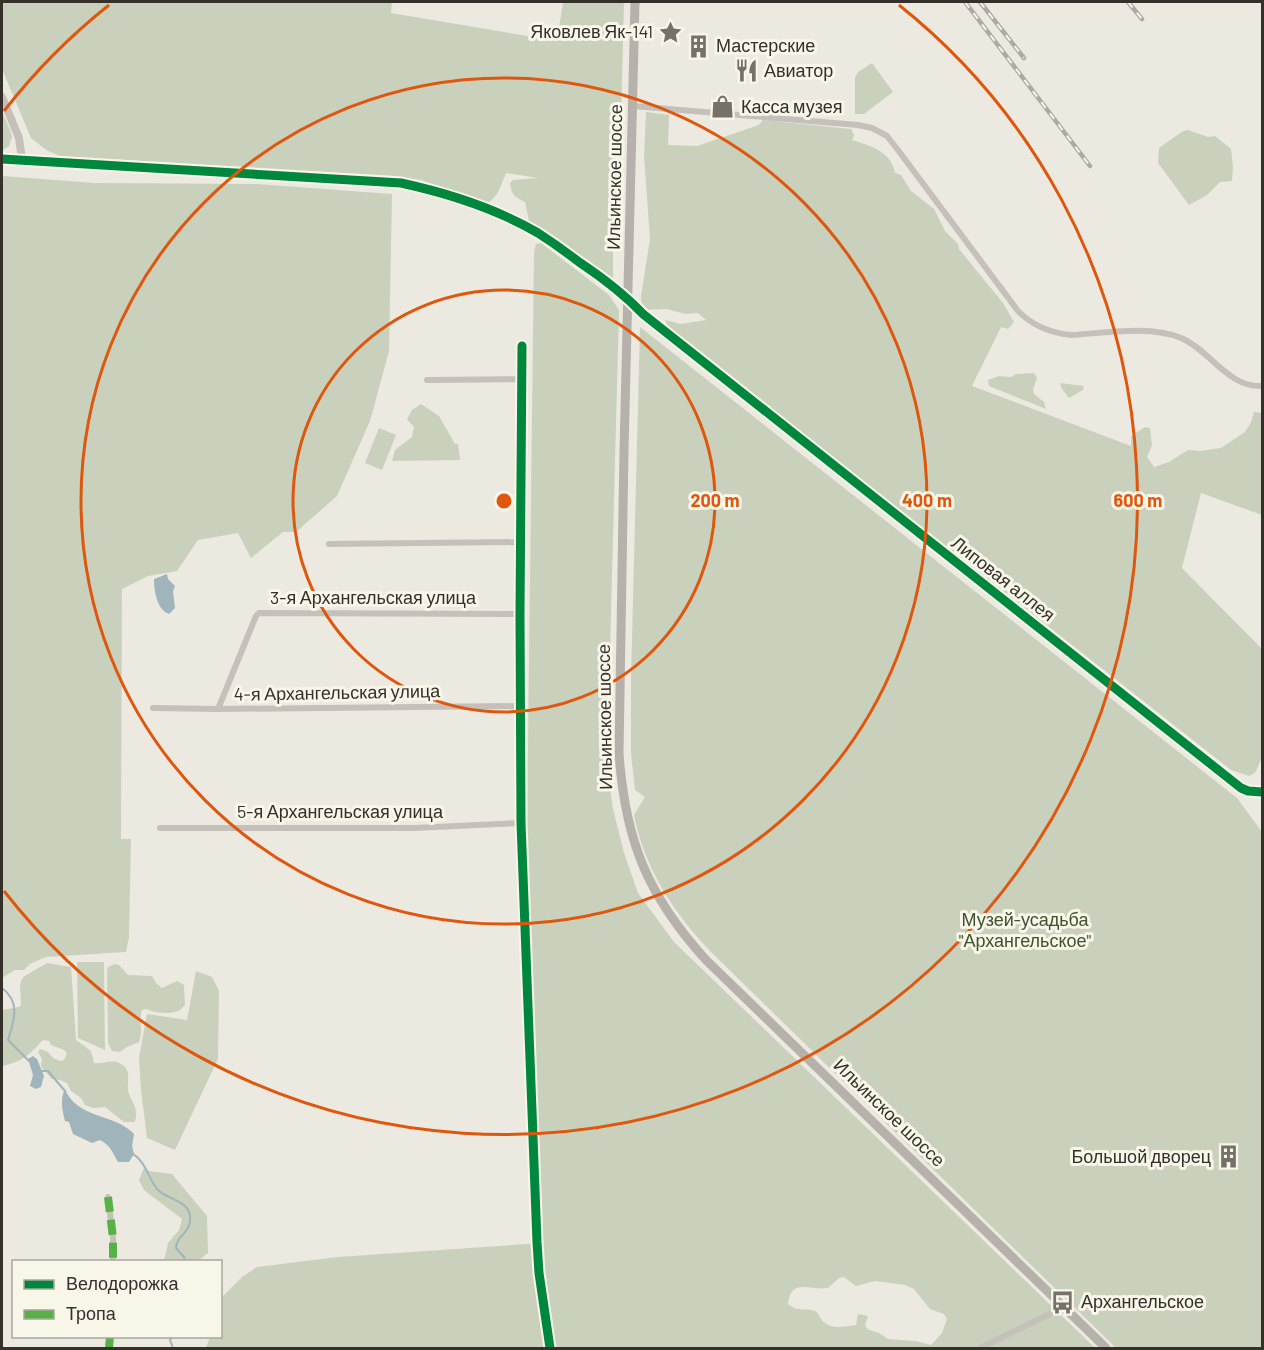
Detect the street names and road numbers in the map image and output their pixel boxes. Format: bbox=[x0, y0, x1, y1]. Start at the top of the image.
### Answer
street label: Ильинское шоссе bbox=[602, 104, 626, 250]
street label: Липовая аллея bbox=[948, 531, 1060, 625]
street label: 3-я Архангельская улица bbox=[270, 586, 477, 608]
street label: Ильинское шоссе bbox=[592, 644, 616, 790]
street label: 4-я Архангельская улица bbox=[234, 679, 441, 705]
street label: 5-я Архангельская улица bbox=[237, 800, 444, 822]
street label: Ильинское шоссе bbox=[830, 1054, 950, 1171]

